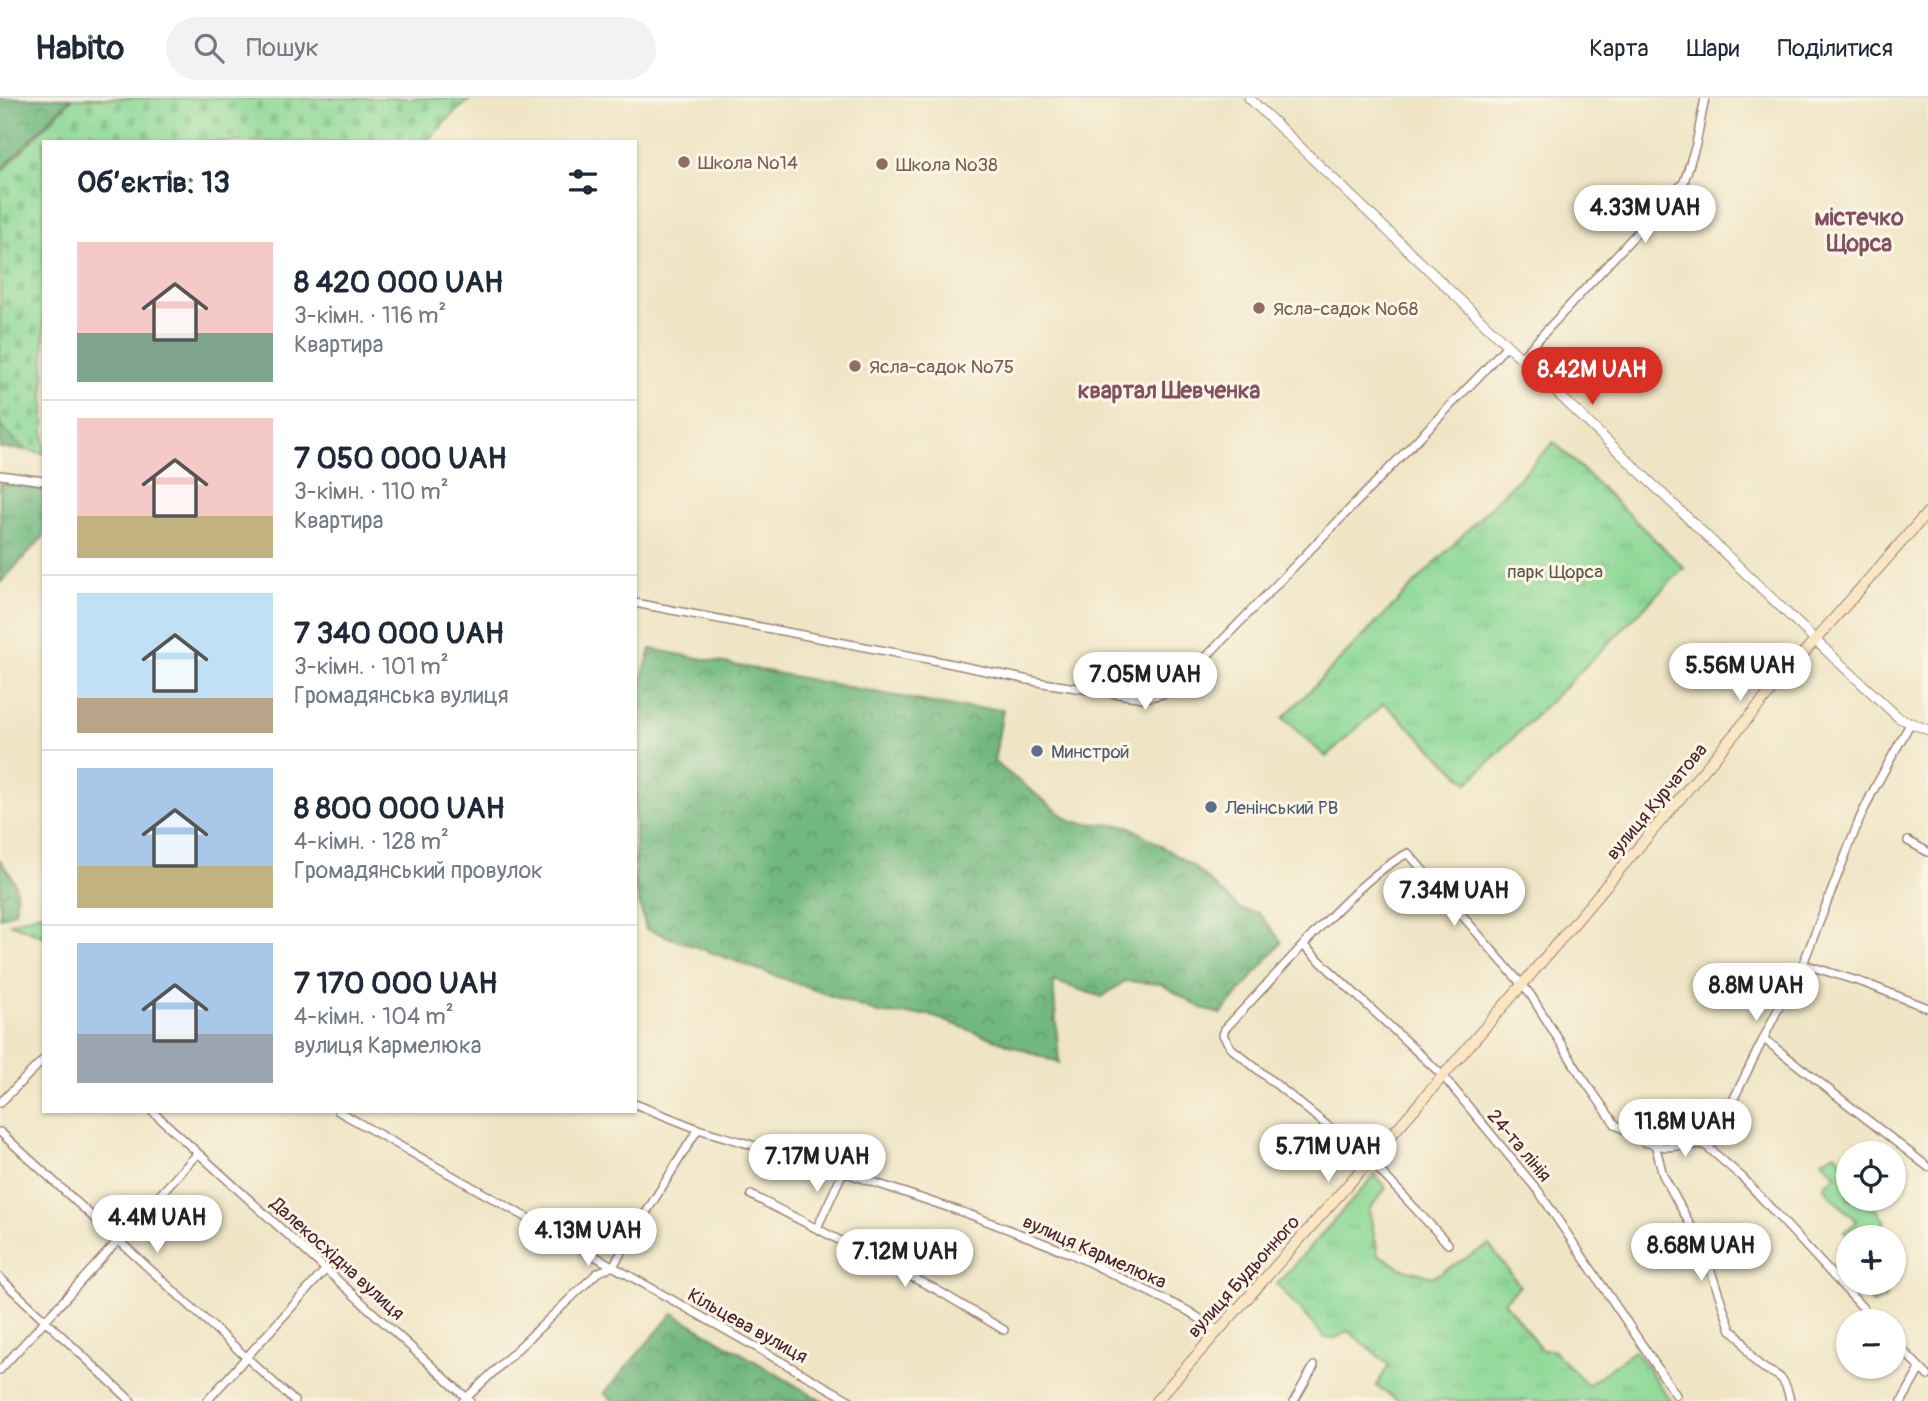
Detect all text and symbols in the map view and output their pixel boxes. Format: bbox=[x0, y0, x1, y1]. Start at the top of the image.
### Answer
search box bbox=[166, 17, 656, 80]
text: Habito bbox=[35, 28, 124, 69]
icon: search bbox=[190, 29, 228, 67]
text: Пошук bbox=[246, 32, 319, 64]
text: Карта bbox=[1589, 34, 1649, 63]
text: Шари bbox=[1687, 34, 1740, 63]
text: Поділитися bbox=[1778, 34, 1893, 63]
place label: Школа №14 bbox=[698, 151, 798, 175]
place label: Школа №38 bbox=[896, 153, 998, 177]
marker: Школа №14 bbox=[676, 154, 692, 170]
marker: Школа №38 bbox=[874, 156, 890, 172]
icon: filters bbox=[564, 163, 602, 201]
text: Об’єктів: 13 bbox=[77, 164, 230, 201]
pin: 4.33M UAH bbox=[1565, 186, 1725, 245]
text: 4.33M UAH bbox=[1590, 193, 1700, 222]
district label: містечко Щорса bbox=[1814, 203, 1904, 258]
text: 8 420 000 UAH bbox=[294, 264, 503, 301]
icon: home bbox=[133, 270, 217, 354]
place label: Ясла-садок №68 bbox=[1273, 297, 1418, 321]
marker: Ясла-садок №68 bbox=[1251, 300, 1267, 316]
text: 3-кімн. · 116 m² bbox=[294, 301, 446, 330]
text: Квартира bbox=[294, 330, 383, 359]
pin: 8.42M UAH bbox=[1512, 348, 1672, 407]
place label: Ясла-садок №75 bbox=[869, 355, 1014, 379]
text: 8.42M UAH bbox=[1537, 355, 1647, 384]
marker: Ясла-садок №75 bbox=[847, 358, 863, 374]
district label: квартал Шевченка bbox=[1078, 376, 1261, 405]
text: 7 050 000 UAH bbox=[294, 440, 506, 477]
icon: home bbox=[133, 446, 217, 530]
text: 3-кімн. · 110 m² bbox=[294, 477, 449, 506]
text: Квартира bbox=[294, 506, 383, 535]
park label: парк Щорса bbox=[1507, 560, 1603, 584]
text: 7 340 000 UAH bbox=[294, 615, 504, 652]
icon: home bbox=[133, 621, 217, 705]
pin: 5.56M UAH bbox=[1660, 644, 1820, 703]
text: 5.56M UAH bbox=[1685, 651, 1795, 680]
text: 3-кімн. · 101 m² bbox=[294, 652, 449, 681]
pin: 7.05M UAH bbox=[1065, 652, 1225, 712]
text: 7.05M UAH bbox=[1089, 660, 1201, 689]
text: Громадянська вулиця bbox=[294, 681, 509, 710]
street label: вулиця Курчатова bbox=[1601, 738, 1713, 865]
place label: Минстрой bbox=[1051, 740, 1130, 764]
marker: Минстрой bbox=[1029, 743, 1045, 759]
text: 8 800 000 UAH bbox=[294, 790, 505, 827]
icon: home bbox=[133, 796, 217, 880]
place label: Ленінський РВ bbox=[1224, 796, 1338, 820]
marker: Ленінський РВ bbox=[1203, 799, 1219, 815]
text: 4-кімн. · 128 m² bbox=[294, 827, 449, 856]
text: Громадянський провулок bbox=[294, 856, 543, 885]
pin: 7.34M UAH bbox=[1374, 868, 1534, 928]
text: 7.34M UAH bbox=[1399, 876, 1509, 905]
pin: 8.8M UAH bbox=[1684, 964, 1828, 1023]
text: 7 170 000 UAH bbox=[294, 965, 497, 1002]
icon: home bbox=[133, 971, 217, 1055]
text: 8.8M UAH bbox=[1709, 971, 1803, 1000]
text: 4-кімн. · 104 m² bbox=[294, 1002, 454, 1031]
text: вулиця Кармелюка bbox=[294, 1031, 482, 1060]
pin: 11.8M UAH bbox=[1605, 1100, 1765, 1159]
street label: 24-та лінія bbox=[1482, 1104, 1557, 1187]
text: 11.8M UAH bbox=[1635, 1107, 1735, 1136]
pin: 5.71M UAH bbox=[1248, 1124, 1408, 1184]
text: 5.71M UAH bbox=[1276, 1132, 1380, 1161]
pin: 7.17M UAH bbox=[737, 1134, 897, 1194]
map controls bbox=[1836, 1141, 1906, 1379]
button: locate bbox=[1836, 1141, 1906, 1211]
text: 7.17M UAH bbox=[765, 1142, 869, 1171]
street label: Далекосхідна вулиця bbox=[264, 1191, 410, 1325]
pin: 4.4M UAH bbox=[85, 1196, 229, 1255]
text: 4.4M UAH bbox=[108, 1203, 206, 1232]
pin: 4.13M UAH bbox=[508, 1208, 668, 1268]
street label: вулиця Кармелюка bbox=[1019, 1209, 1170, 1294]
street label: вулиця Будьонного bbox=[1182, 1210, 1305, 1343]
text: 4.13M UAH bbox=[535, 1216, 641, 1245]
pin: 8.68M UAH bbox=[1621, 1224, 1781, 1283]
button: + bbox=[1836, 1225, 1906, 1295]
pin: 7.12M UAH bbox=[825, 1230, 985, 1289]
text: 8.68M UAH bbox=[1647, 1231, 1755, 1260]
text: 7.12M UAH bbox=[852, 1237, 958, 1266]
street label: Кільцева вулиця bbox=[683, 1283, 812, 1369]
button: − bbox=[1836, 1309, 1906, 1379]

